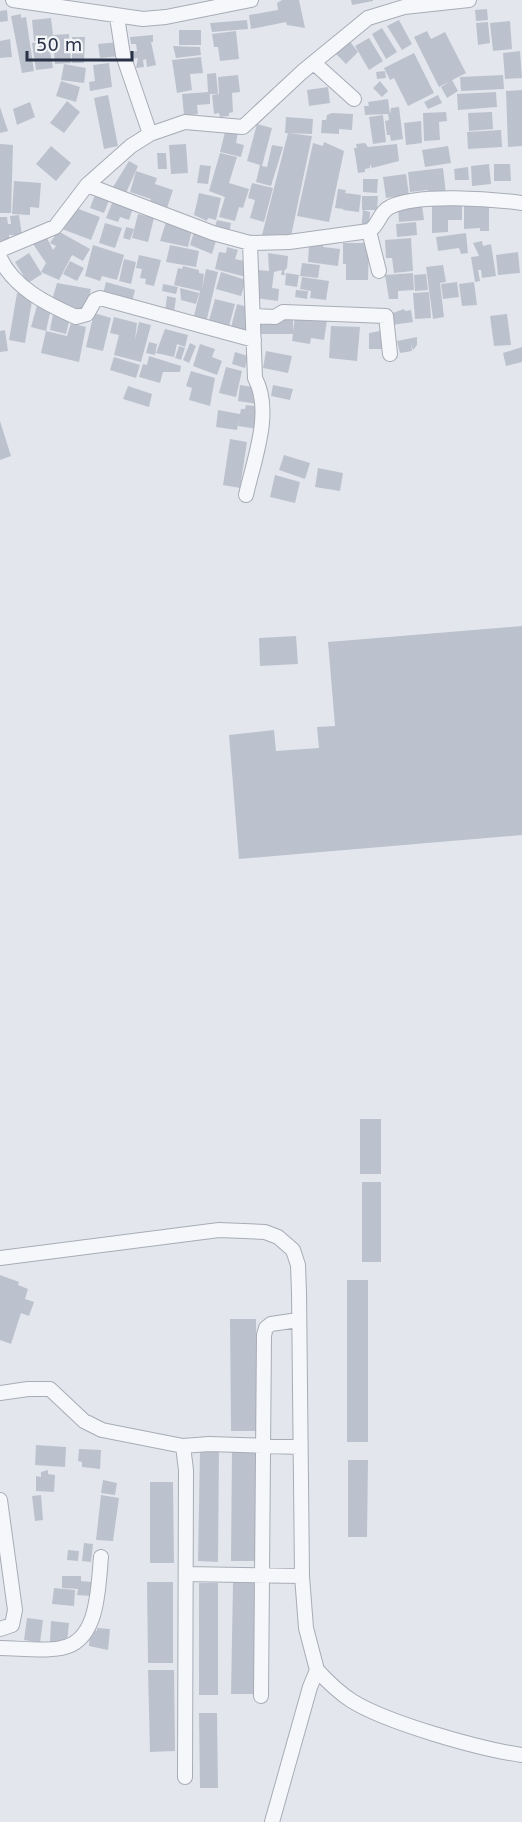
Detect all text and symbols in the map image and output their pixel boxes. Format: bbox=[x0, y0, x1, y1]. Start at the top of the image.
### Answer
scale bar bbox=[27, 24, 132, 62]
text: 50 m bbox=[36, 34, 82, 55]

